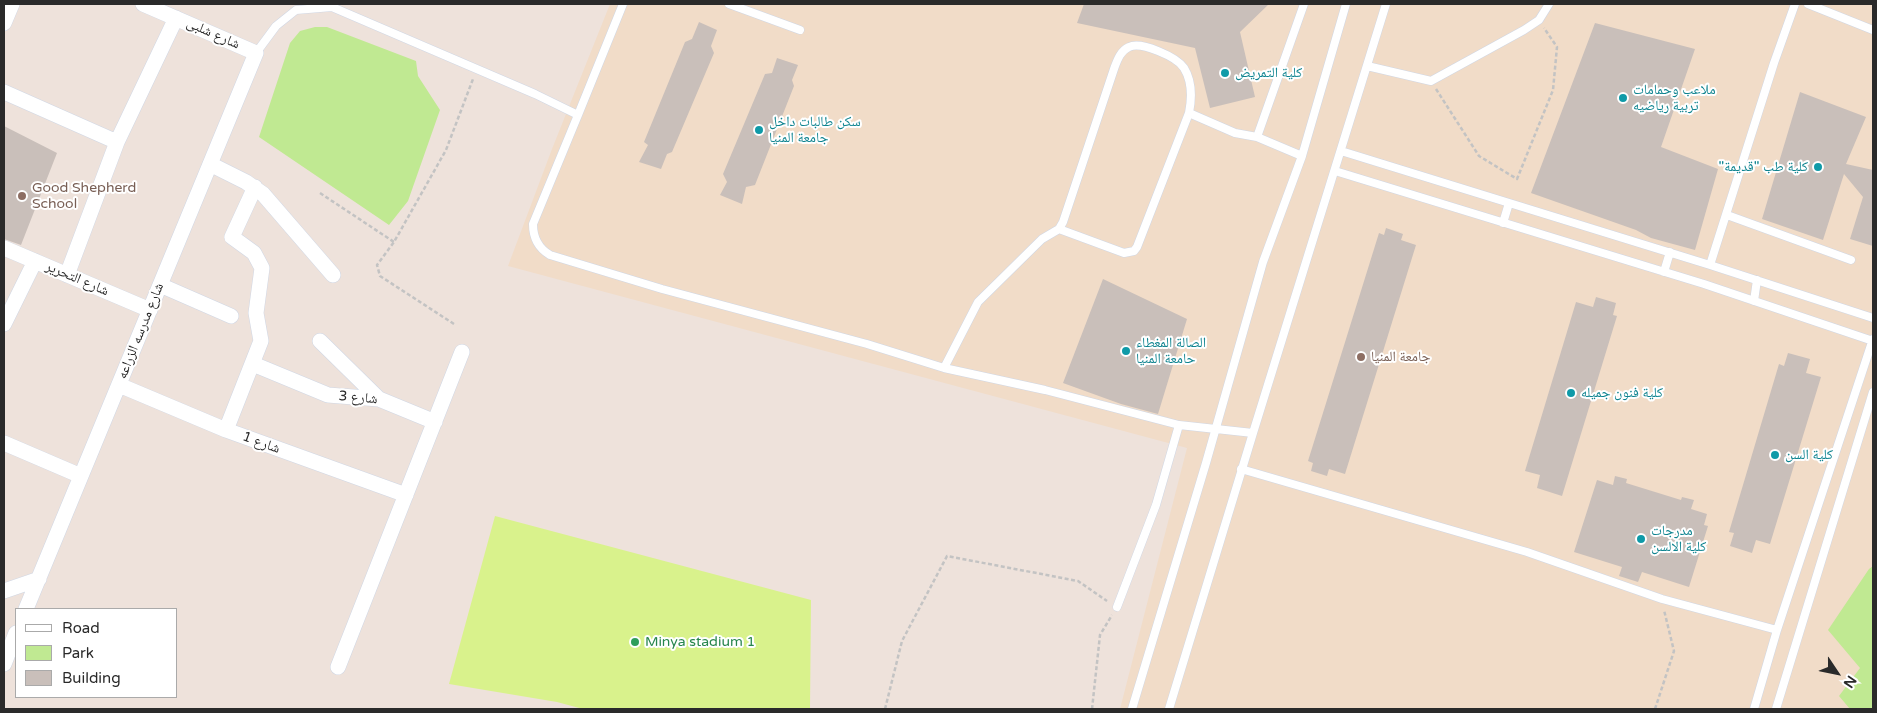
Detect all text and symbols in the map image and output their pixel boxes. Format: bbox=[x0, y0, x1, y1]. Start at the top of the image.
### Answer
street label: شارع شلبى bbox=[184, 15, 242, 53]
place label: كلية التمريض bbox=[1235, 65, 1302, 81]
marker: كلية التمريض bbox=[1219, 67, 1231, 79]
place label: ملاعب وحمامات تربية رياضيه bbox=[1633, 82, 1716, 114]
marker: ملاعب وحمامات تربية رياضيه bbox=[1617, 92, 1629, 104]
place label: سكن طالبات داخل جامعة المنيا bbox=[769, 114, 861, 146]
marker: سكن طالبات داخل جامعة المنيا bbox=[753, 124, 765, 136]
place label: "كلية طب "قديمة bbox=[1718, 159, 1808, 175]
marker: "كلية طب "قديمة bbox=[1812, 161, 1824, 173]
place label: Good Shepherd School bbox=[32, 180, 136, 212]
marker: Good Shepherd School bbox=[16, 190, 28, 202]
street label: شارع التحرير bbox=[43, 258, 111, 300]
street label: شارع مدرسه الزراعه bbox=[114, 281, 168, 381]
place label: الصالة المغطاء حامعة المنيا bbox=[1136, 335, 1206, 368]
marker: الصالة المغطاء حامعة المنيا bbox=[1120, 345, 1132, 357]
place label: جامعة المنيا bbox=[1371, 349, 1430, 365]
marker: جامعة المنيا bbox=[1355, 351, 1367, 363]
place label: كلية فنون جميله bbox=[1581, 385, 1663, 401]
marker: كلية فنون جميله bbox=[1565, 387, 1577, 399]
street label: شارع 3 bbox=[338, 388, 378, 408]
street label: شارع 1 bbox=[240, 428, 282, 458]
place label: كلية السن bbox=[1785, 447, 1833, 463]
marker: كلية السن bbox=[1769, 449, 1781, 461]
place label: مدرجات كلية الالسن bbox=[1651, 523, 1706, 556]
marker: مدرجات كلية الالسن bbox=[1635, 533, 1647, 545]
legend bbox=[15, 608, 178, 698]
text: Road bbox=[62, 619, 100, 637]
place label: Minya stadium 1 bbox=[645, 634, 755, 650]
marker: Minya stadium 1 bbox=[629, 636, 641, 648]
text: Park bbox=[62, 644, 94, 662]
north arrow bbox=[1812, 648, 1862, 698]
text: Building bbox=[62, 669, 121, 687]
text: N bbox=[1840, 672, 1860, 691]

